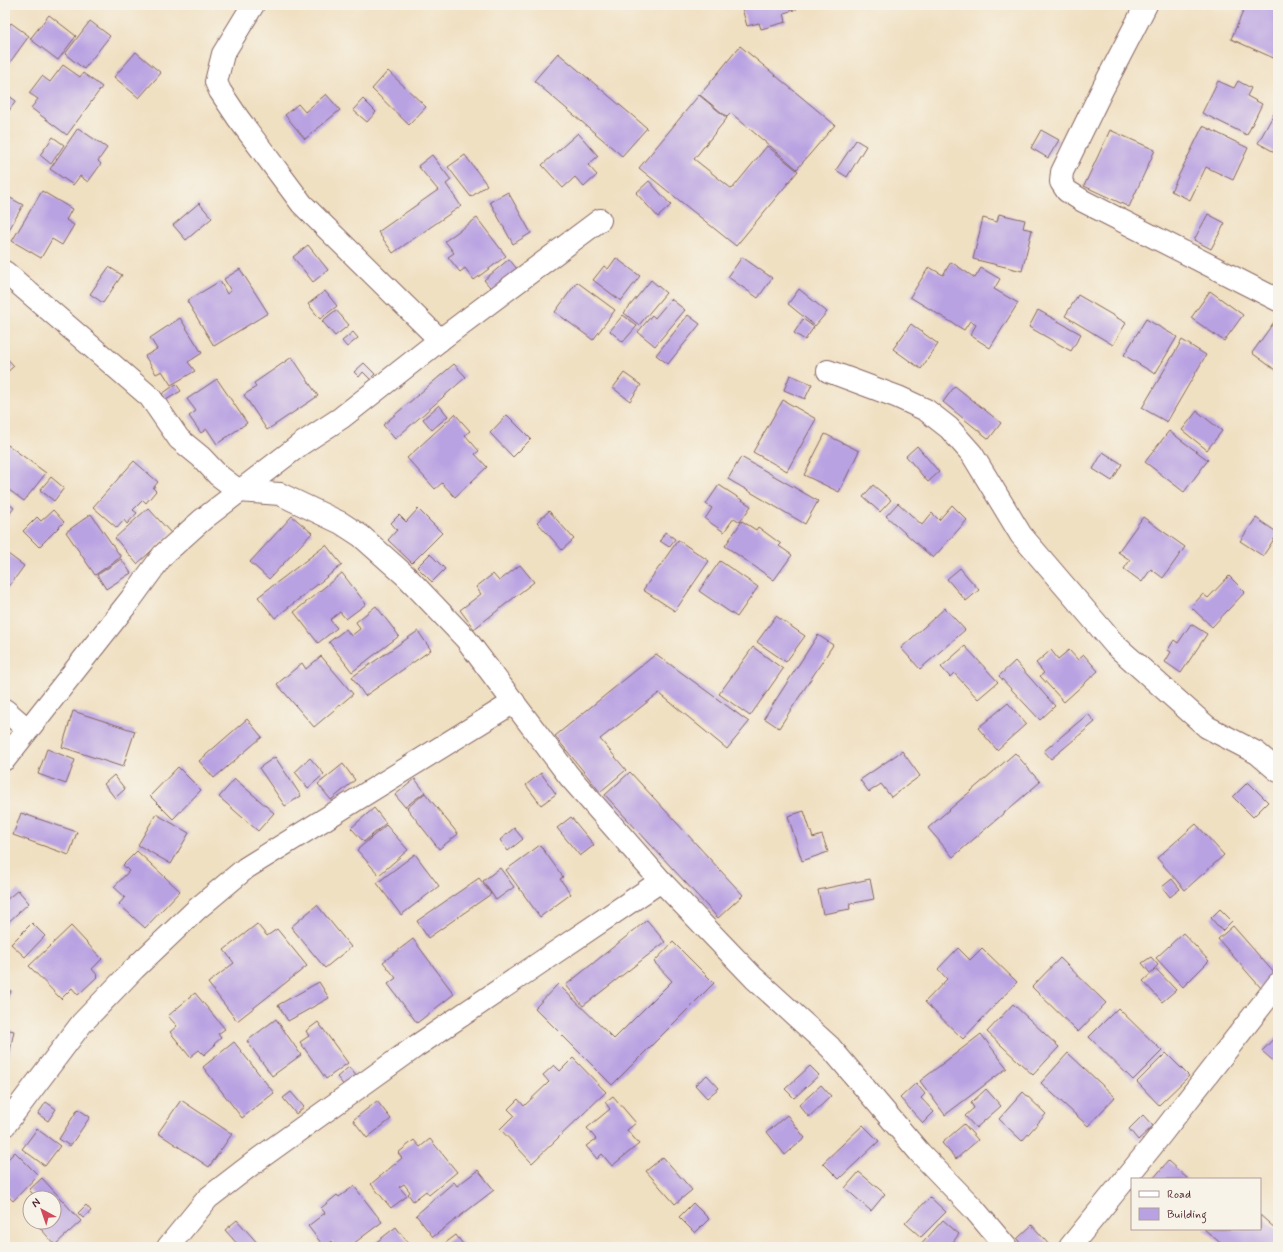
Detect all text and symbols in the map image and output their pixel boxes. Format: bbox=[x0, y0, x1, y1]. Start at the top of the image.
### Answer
legend bbox=[1131, 1178, 1261, 1230]
text: Road bbox=[1167, 1187, 1191, 1203]
north arrow bbox=[22, 1190, 62, 1230]
text: N bbox=[29, 1195, 44, 1211]
text: Building bbox=[1167, 1207, 1207, 1224]

